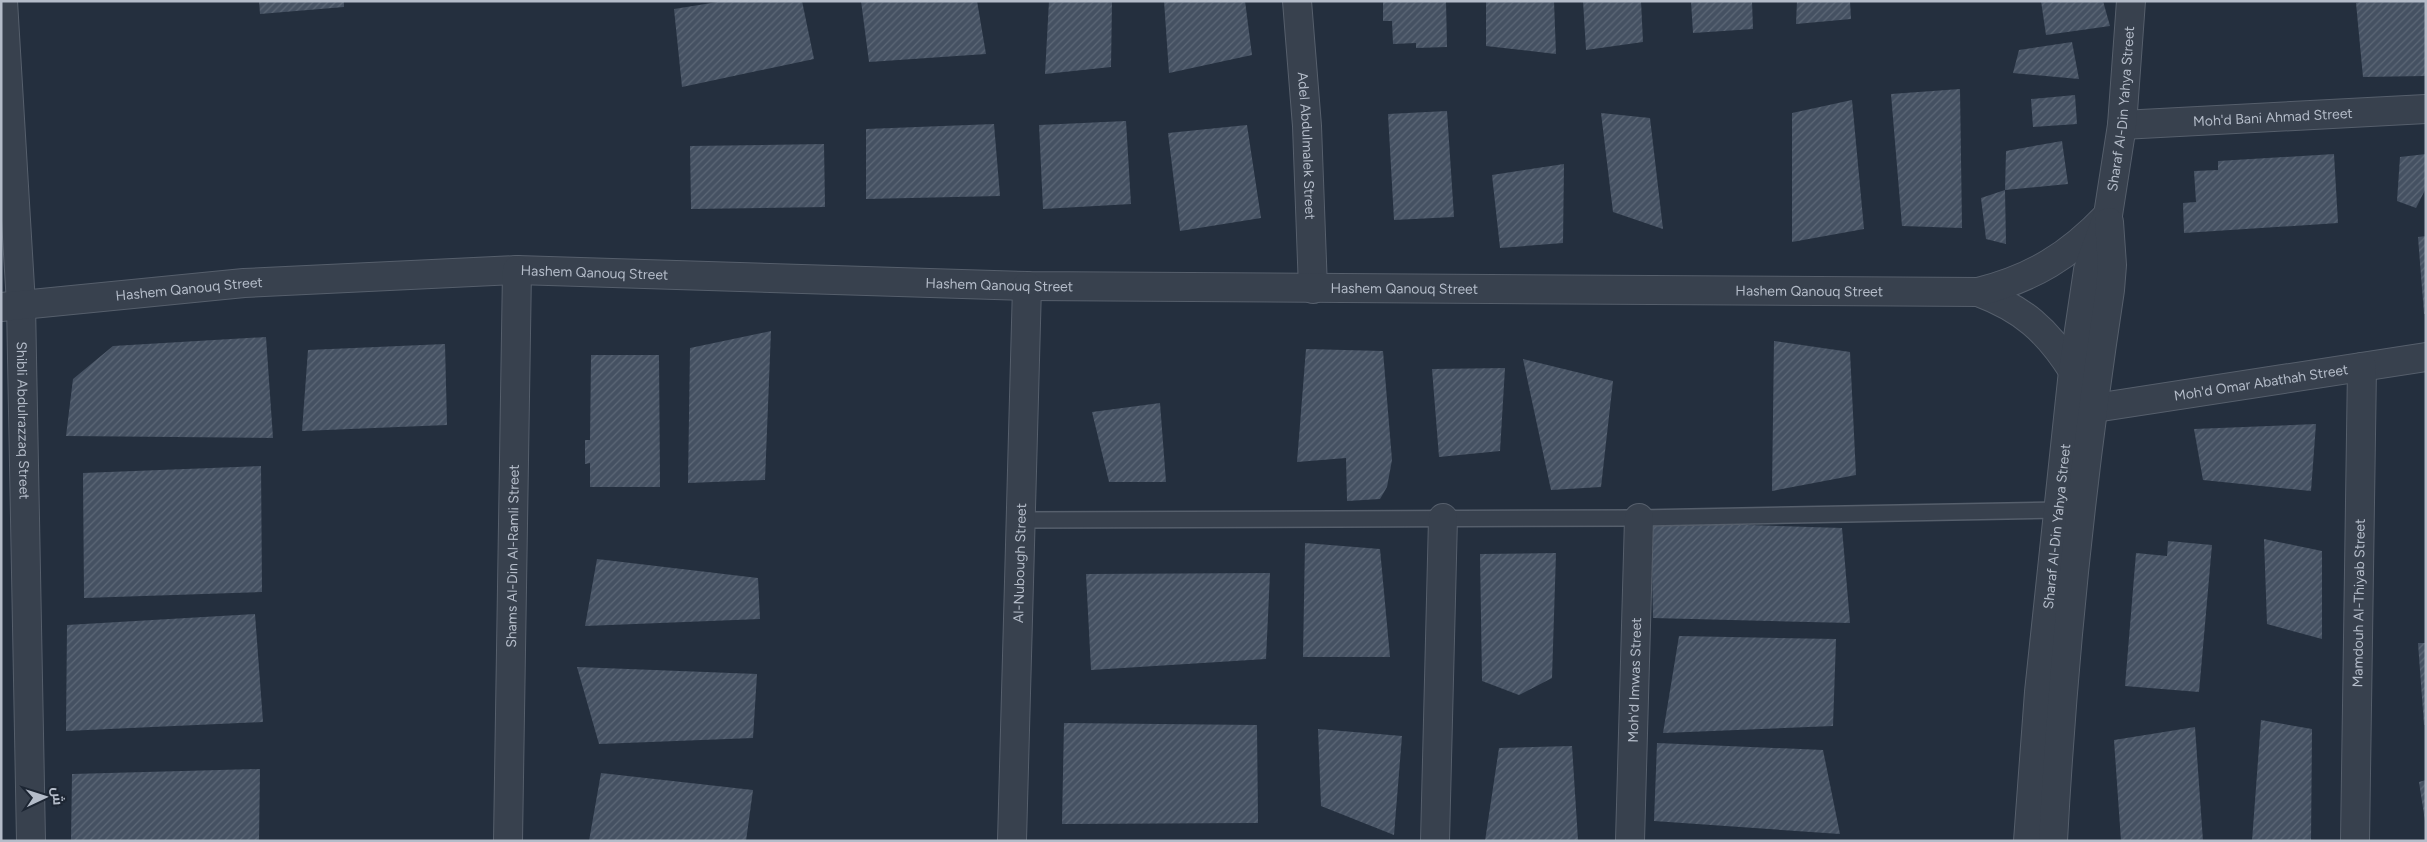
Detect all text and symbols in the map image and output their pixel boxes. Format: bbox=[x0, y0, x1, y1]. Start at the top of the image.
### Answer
street label: Sharaf Al-Din Yahya Street bbox=[2104, 25, 2138, 193]
street label: Adel Abdulmalek Street bbox=[1294, 71, 1318, 220]
street label: Moh'd Bani Ahmad Street bbox=[2193, 105, 2353, 130]
street label: Hashem Qanouq Street bbox=[520, 262, 669, 284]
street label: Hashem Qanouq Street bbox=[115, 274, 263, 305]
street label: Hashem Qanouq Street bbox=[925, 275, 1073, 295]
street label: Hashem Qanouq Street bbox=[1330, 280, 1478, 298]
street label: Hashem Qanouq Street bbox=[1735, 282, 1883, 300]
street label: Shibli Abdulrazzaq Street bbox=[13, 341, 33, 500]
street label: Moh'd Omar Abathah Street bbox=[2173, 361, 2349, 405]
street label: Sharaf Al-Din Yahya Street bbox=[2040, 443, 2074, 610]
street label: Shams Al-Din Al-Ramli Street bbox=[503, 464, 523, 648]
street label: Al-Nubough Street bbox=[1010, 503, 1030, 623]
street label: Mamdouh Al-Thiyab Street bbox=[2349, 518, 2369, 688]
street label: Moh'd Imwas Street bbox=[1625, 617, 1645, 743]
north arrow bbox=[20, 772, 70, 822]
text: ش bbox=[48, 787, 67, 806]

